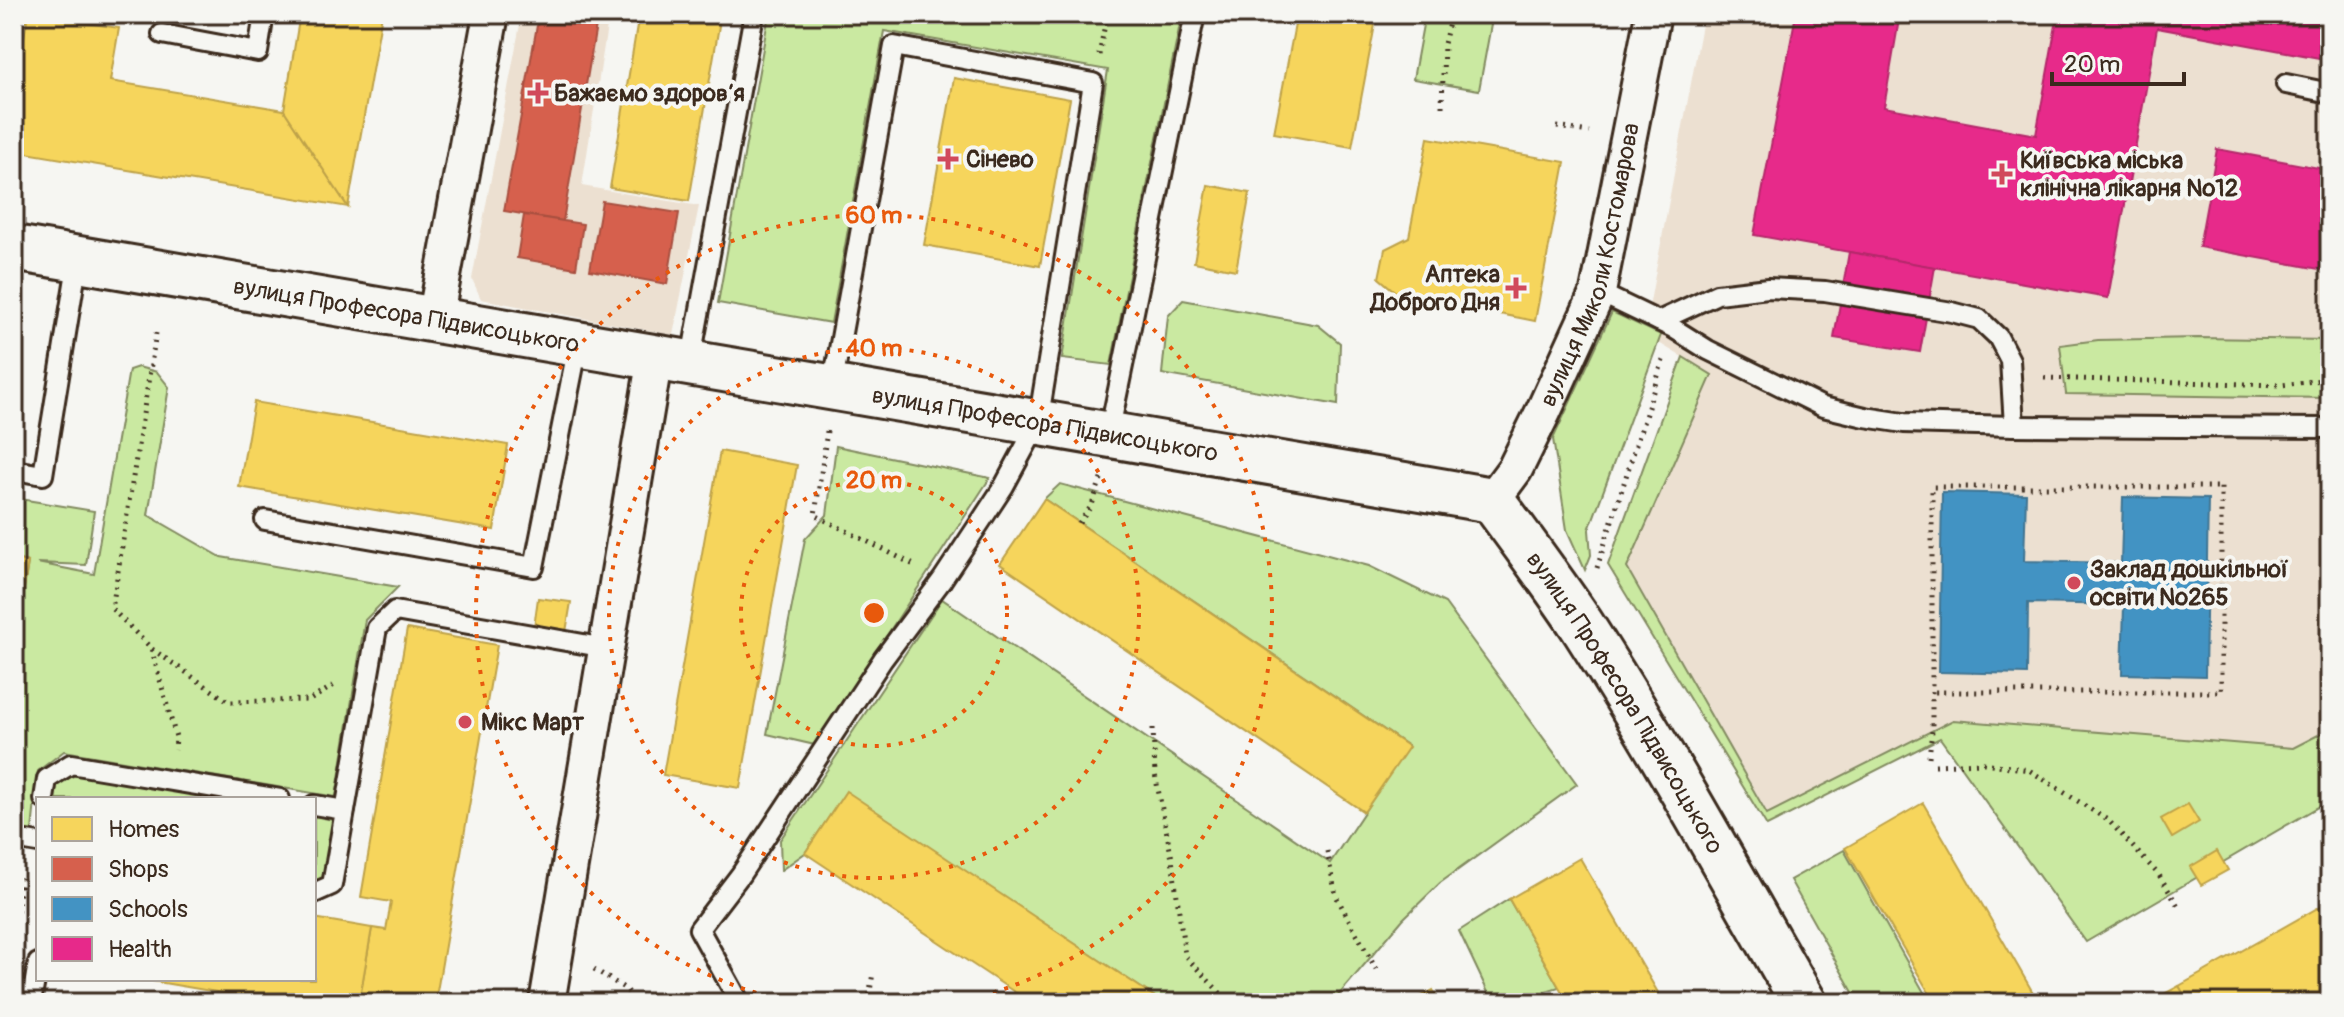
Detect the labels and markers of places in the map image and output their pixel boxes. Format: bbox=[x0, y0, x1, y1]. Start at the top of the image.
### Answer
place label: Бажаємо здоровʼя bbox=[554, 79, 745, 108]
marker: Бажаємо здоровʼя bbox=[529, 84, 547, 102]
place label: Сінево bbox=[966, 145, 1034, 174]
place label: Київська міська клінічна лікарня №12 bbox=[2020, 146, 2238, 203]
marker: Сінево bbox=[937, 148, 959, 170]
marker: Київська міська клінічна лікарня №12 bbox=[1991, 163, 2013, 185]
place label: Аптека Доброго Дня bbox=[1369, 260, 1500, 317]
marker: Аптека Доброго Дня bbox=[1507, 279, 1525, 297]
place label: Заклад дошкільної освіти №265 bbox=[2089, 555, 2289, 612]
marker: Заклад дошкільної освіти №265 bbox=[2065, 574, 2083, 592]
centre of rings bbox=[860, 599, 888, 627]
place label: Мікс Март bbox=[481, 708, 585, 737]
marker: Мікс Март bbox=[456, 713, 474, 731]

